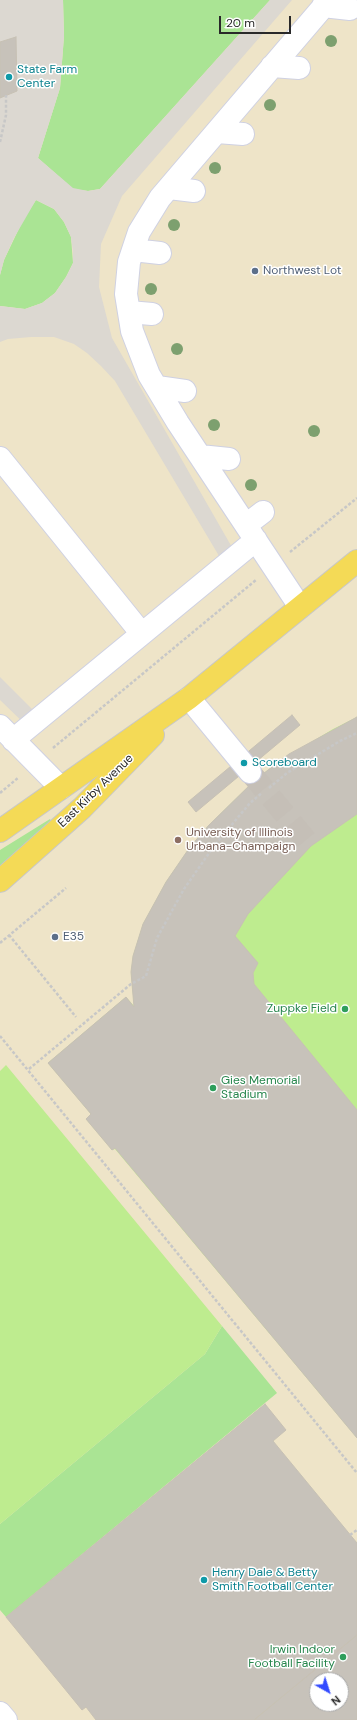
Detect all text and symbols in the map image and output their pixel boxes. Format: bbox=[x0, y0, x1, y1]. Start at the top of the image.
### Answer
scale bar bbox=[221, 8, 293, 34]
text: 20 m bbox=[226, 15, 255, 31]
place label: State Farm Center bbox=[17, 63, 77, 91]
marker: State Farm Center bbox=[4, 72, 14, 82]
place label: Northwest Lot bbox=[263, 264, 342, 278]
marker: Northwest Lot bbox=[250, 266, 260, 276]
street label: East Kirby Avenue bbox=[55, 751, 137, 831]
place label: Scoreboard bbox=[252, 756, 317, 770]
marker: Scoreboard bbox=[239, 758, 249, 768]
place label: University of Illinois Urbana-Champaign bbox=[186, 826, 295, 854]
marker: University of Illinois Urbana-Champaign bbox=[173, 835, 183, 845]
place label: E35 bbox=[63, 930, 84, 944]
marker: E35 bbox=[50, 932, 60, 942]
place label: Zuppke Field bbox=[267, 1002, 337, 1016]
marker: Zuppke Field bbox=[340, 1004, 350, 1014]
place label: Gies Memorial Stadium bbox=[221, 1074, 300, 1102]
marker: Gies Memorial Stadium bbox=[208, 1083, 218, 1093]
place label: Henry Dale & Betty Smith Football Center bbox=[212, 1566, 333, 1594]
marker: Henry Dale & Betty Smith Football Center bbox=[199, 1575, 209, 1585]
place label: Irwin Indoor Football Facility bbox=[248, 1643, 335, 1671]
marker: Irwin Indoor Football Facility bbox=[338, 1652, 348, 1662]
north arrow bbox=[309, 1672, 349, 1712]
text: N bbox=[328, 1693, 343, 1709]

